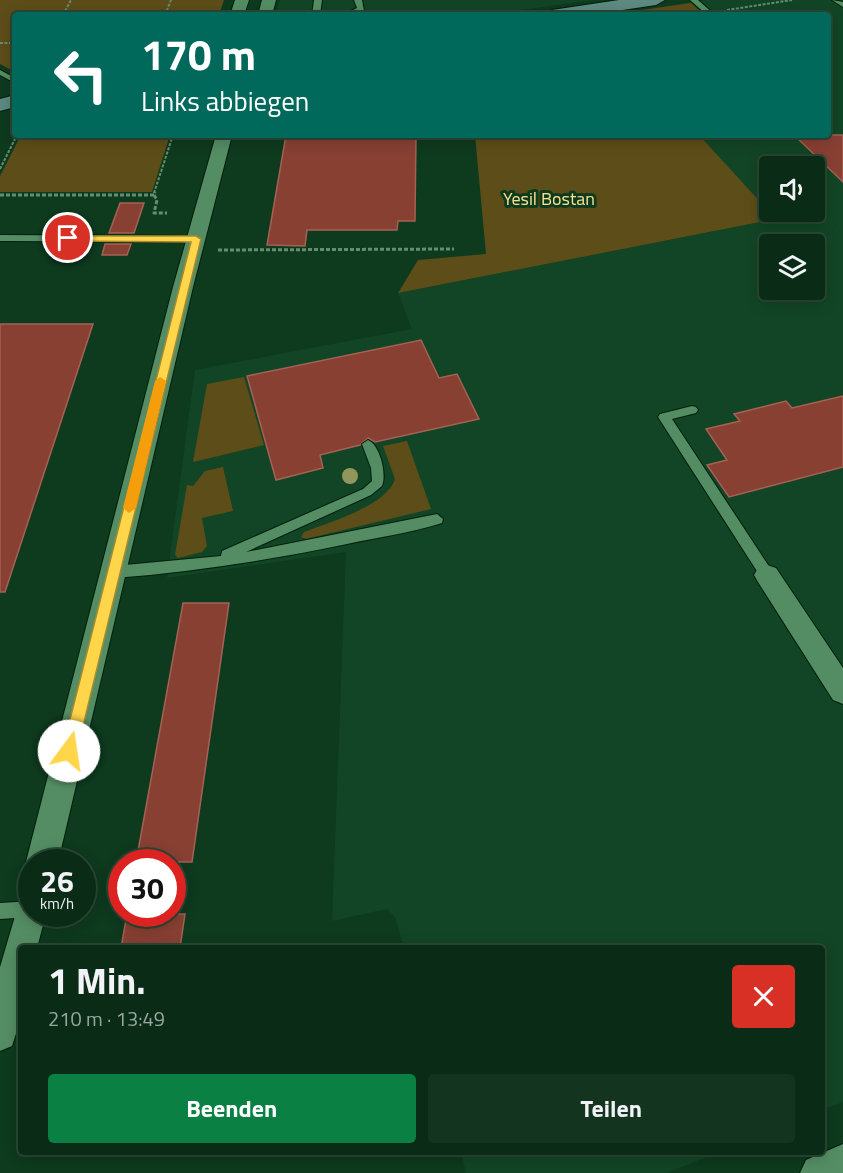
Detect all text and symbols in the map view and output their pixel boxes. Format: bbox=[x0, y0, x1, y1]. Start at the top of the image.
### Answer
text: 170 m bbox=[141, 22, 256, 86]
icon: left bbox=[42, 36, 120, 114]
text: Links abbiegen bbox=[141, 80, 309, 121]
map controls bbox=[759, 156, 825, 300]
button: sound bbox=[759, 156, 825, 222]
park label: Yesil Bostan bbox=[503, 185, 595, 212]
pin bbox=[42, 212, 93, 263]
icon: arrive bbox=[51, 221, 84, 254]
button: layers bbox=[759, 234, 825, 300]
position arrow bbox=[37, 719, 101, 783]
speed limit sign: 30 bbox=[108, 849, 186, 927]
text: 26 bbox=[40, 858, 74, 904]
text: km/h bbox=[40, 892, 74, 915]
text: 1 Min. bbox=[48, 953, 145, 1008]
button: close bbox=[732, 965, 795, 1028]
text: 210 m · 13:49 bbox=[48, 1003, 165, 1034]
button: Beenden bbox=[48, 1074, 416, 1143]
button: Teilen bbox=[428, 1074, 795, 1143]

